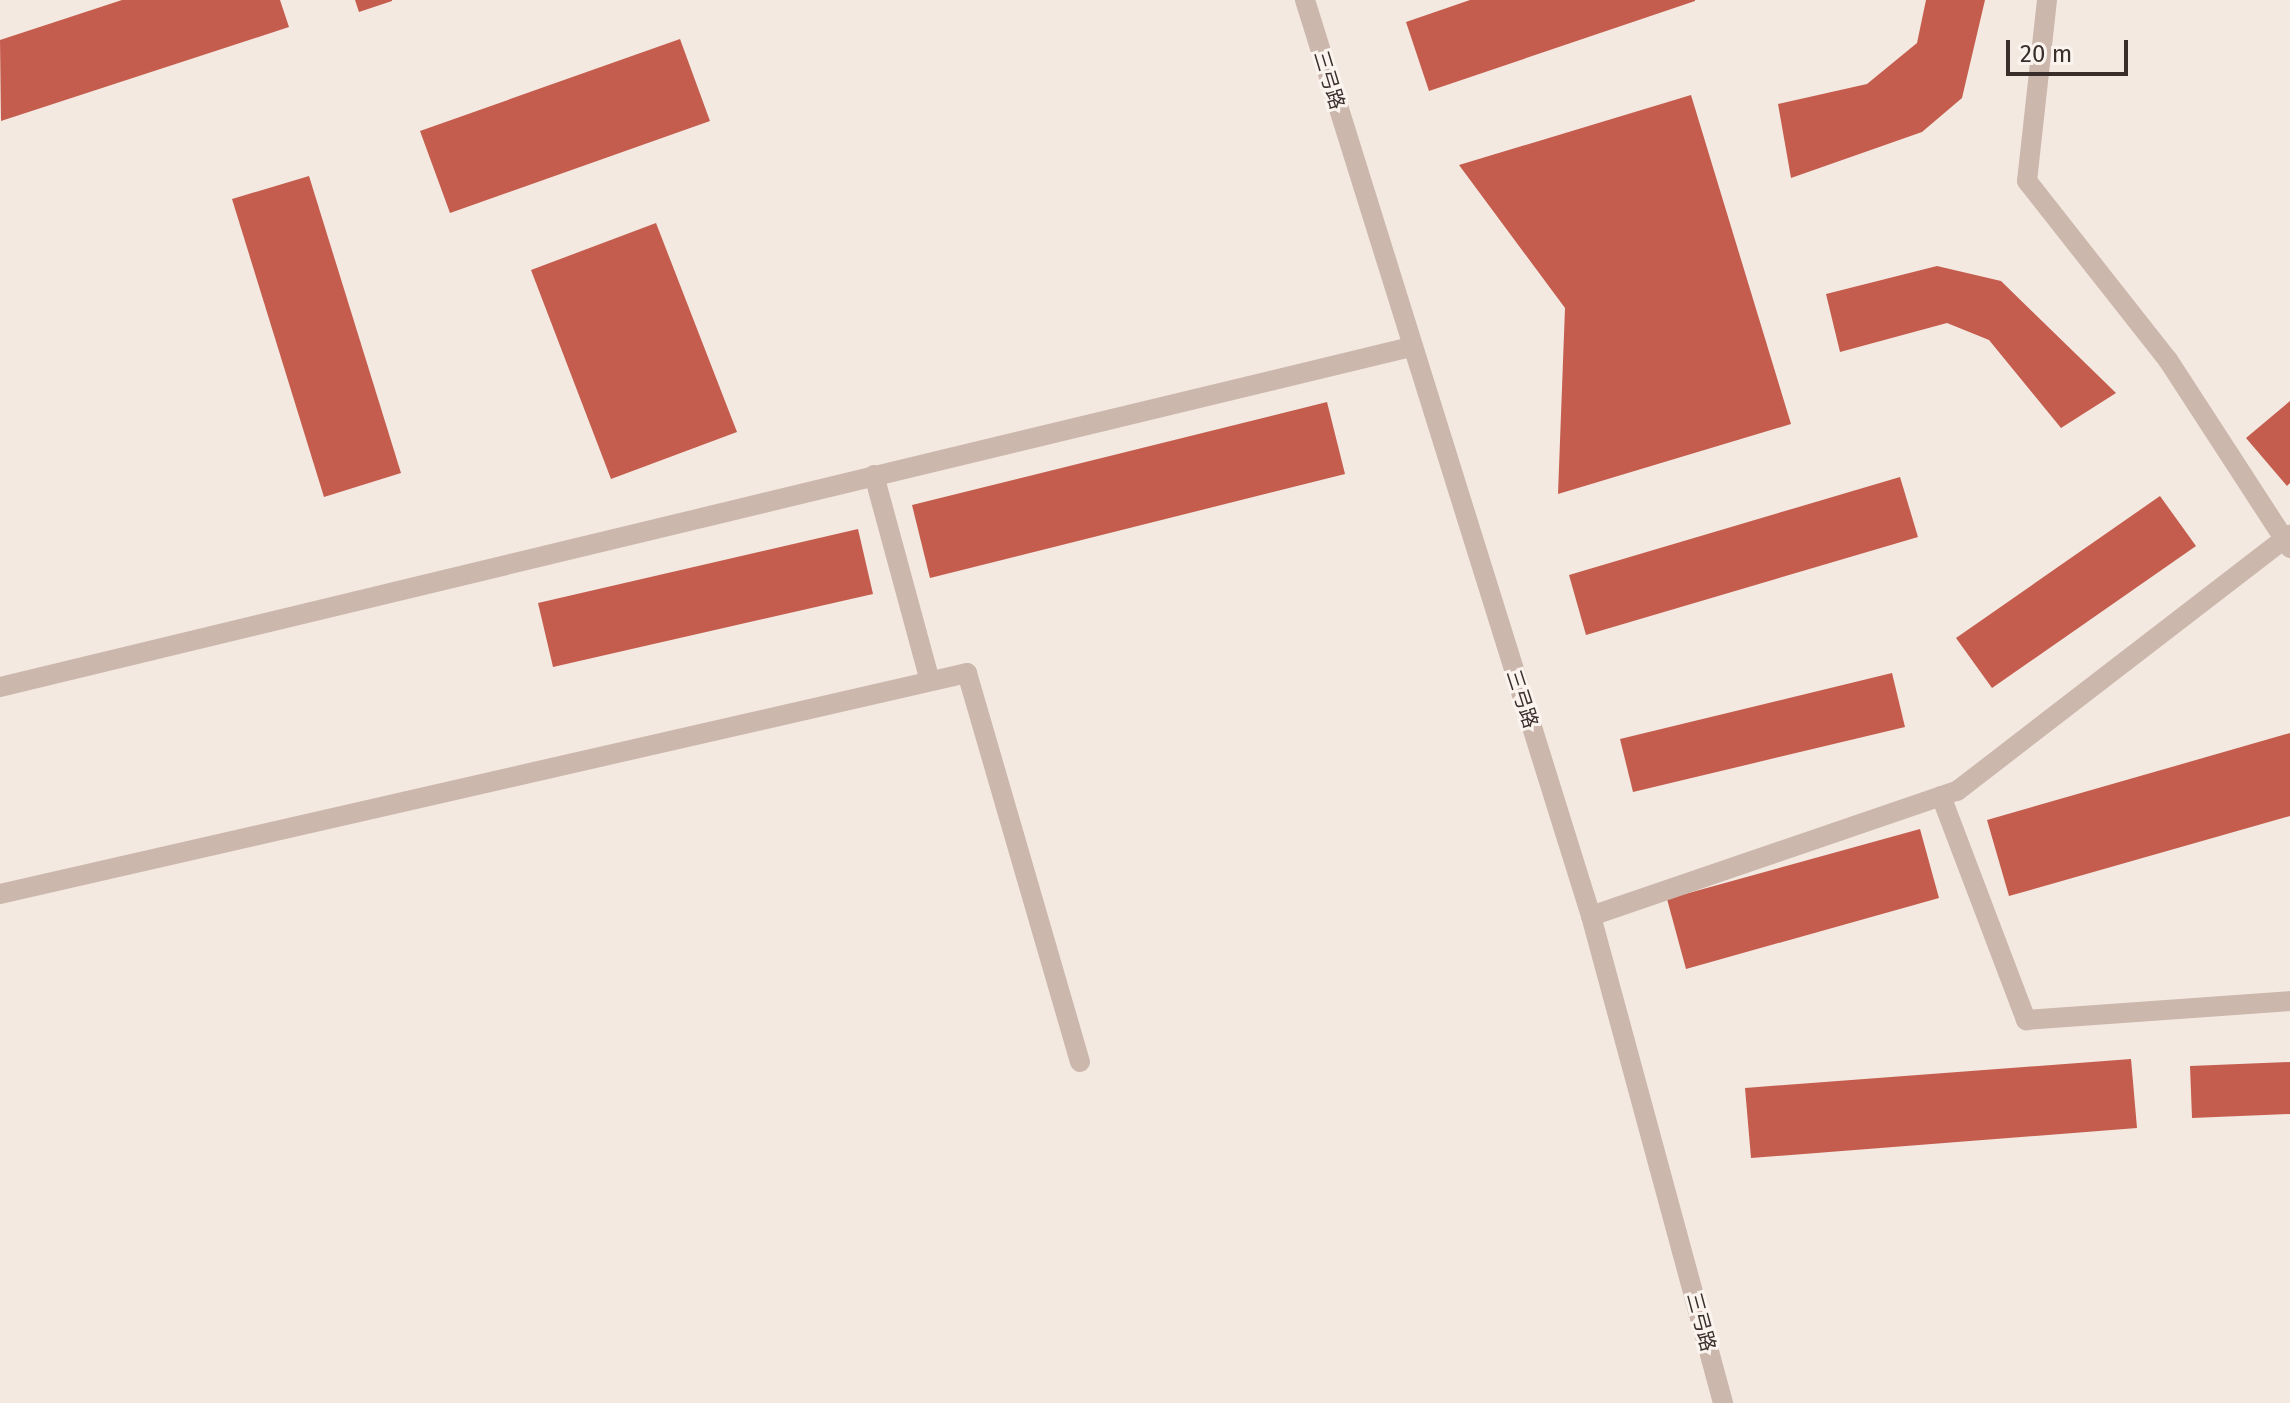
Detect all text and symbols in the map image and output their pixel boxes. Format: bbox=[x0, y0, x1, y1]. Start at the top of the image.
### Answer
scale bar bbox=[2010, 24, 2132, 74]
text: 20 m bbox=[2020, 40, 2072, 68]
street label: 三弓路 bbox=[1309, 48, 1349, 112]
street label: 三弓路 bbox=[1501, 667, 1543, 731]
street label: 三弓路 bbox=[1682, 1290, 1720, 1354]

